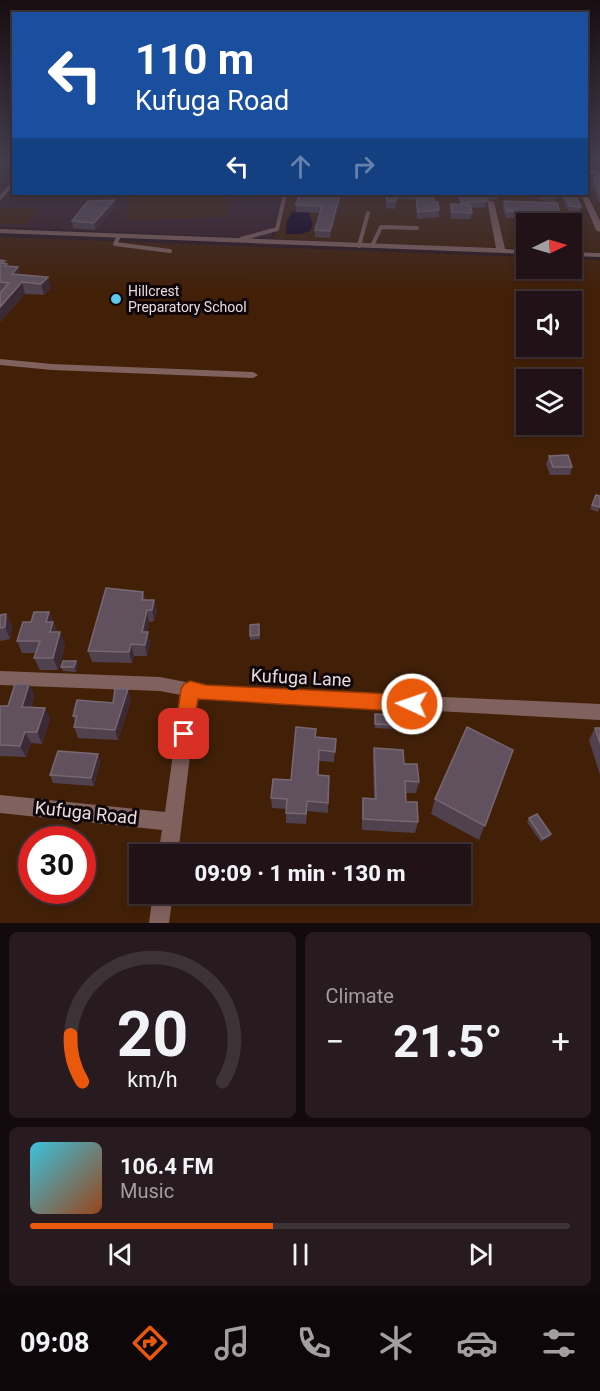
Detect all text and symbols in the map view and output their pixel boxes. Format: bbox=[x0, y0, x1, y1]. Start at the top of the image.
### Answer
text: 110 m bbox=[135, 35, 254, 84]
icon: left bbox=[36, 36, 114, 114]
text: Kufuga Road bbox=[135, 85, 289, 117]
icon: left bbox=[221, 150, 254, 183]
icon: ahead bbox=[284, 150, 317, 183]
icon: right bbox=[347, 150, 380, 183]
north arrow bbox=[516, 213, 582, 279]
map controls bbox=[516, 213, 582, 435]
place label: Hillcrest Preparatory School bbox=[128, 283, 247, 315]
button: sound bbox=[516, 291, 582, 357]
marker: Hillcrest Preparatory School bbox=[109, 292, 123, 306]
button: layers bbox=[516, 369, 582, 435]
street label: Kufuga Lane bbox=[250, 664, 352, 691]
position arrow bbox=[380, 672, 444, 736]
pin bbox=[158, 708, 209, 759]
icon: arrive bbox=[167, 717, 200, 750]
street label: Kufuga Road bbox=[34, 797, 138, 828]
speed limit sign: 30 bbox=[18, 826, 96, 904]
text: 09:09 · 1 min · 130 m bbox=[195, 861, 405, 886]
text: Climate bbox=[326, 984, 394, 1008]
text: 20 bbox=[116, 998, 188, 1071]
text: 21.5° bbox=[393, 1015, 502, 1068]
text: − bbox=[326, 1022, 344, 1061]
text: + bbox=[551, 1022, 570, 1061]
text: km/h bbox=[127, 1067, 177, 1092]
text: 106.4 FM bbox=[120, 1154, 214, 1179]
text: Music bbox=[120, 1179, 174, 1203]
icon: previous bbox=[104, 1238, 137, 1271]
icon: pause bbox=[284, 1238, 317, 1271]
icon: next bbox=[464, 1238, 497, 1271]
icon: directions bbox=[129, 1322, 171, 1364]
icon: music bbox=[211, 1322, 253, 1364]
icon: phone bbox=[293, 1322, 335, 1364]
icon: climate bbox=[375, 1322, 417, 1364]
icon: car bbox=[456, 1322, 498, 1364]
icon: filters bbox=[538, 1322, 580, 1364]
text: 09:08 bbox=[20, 1327, 89, 1359]

